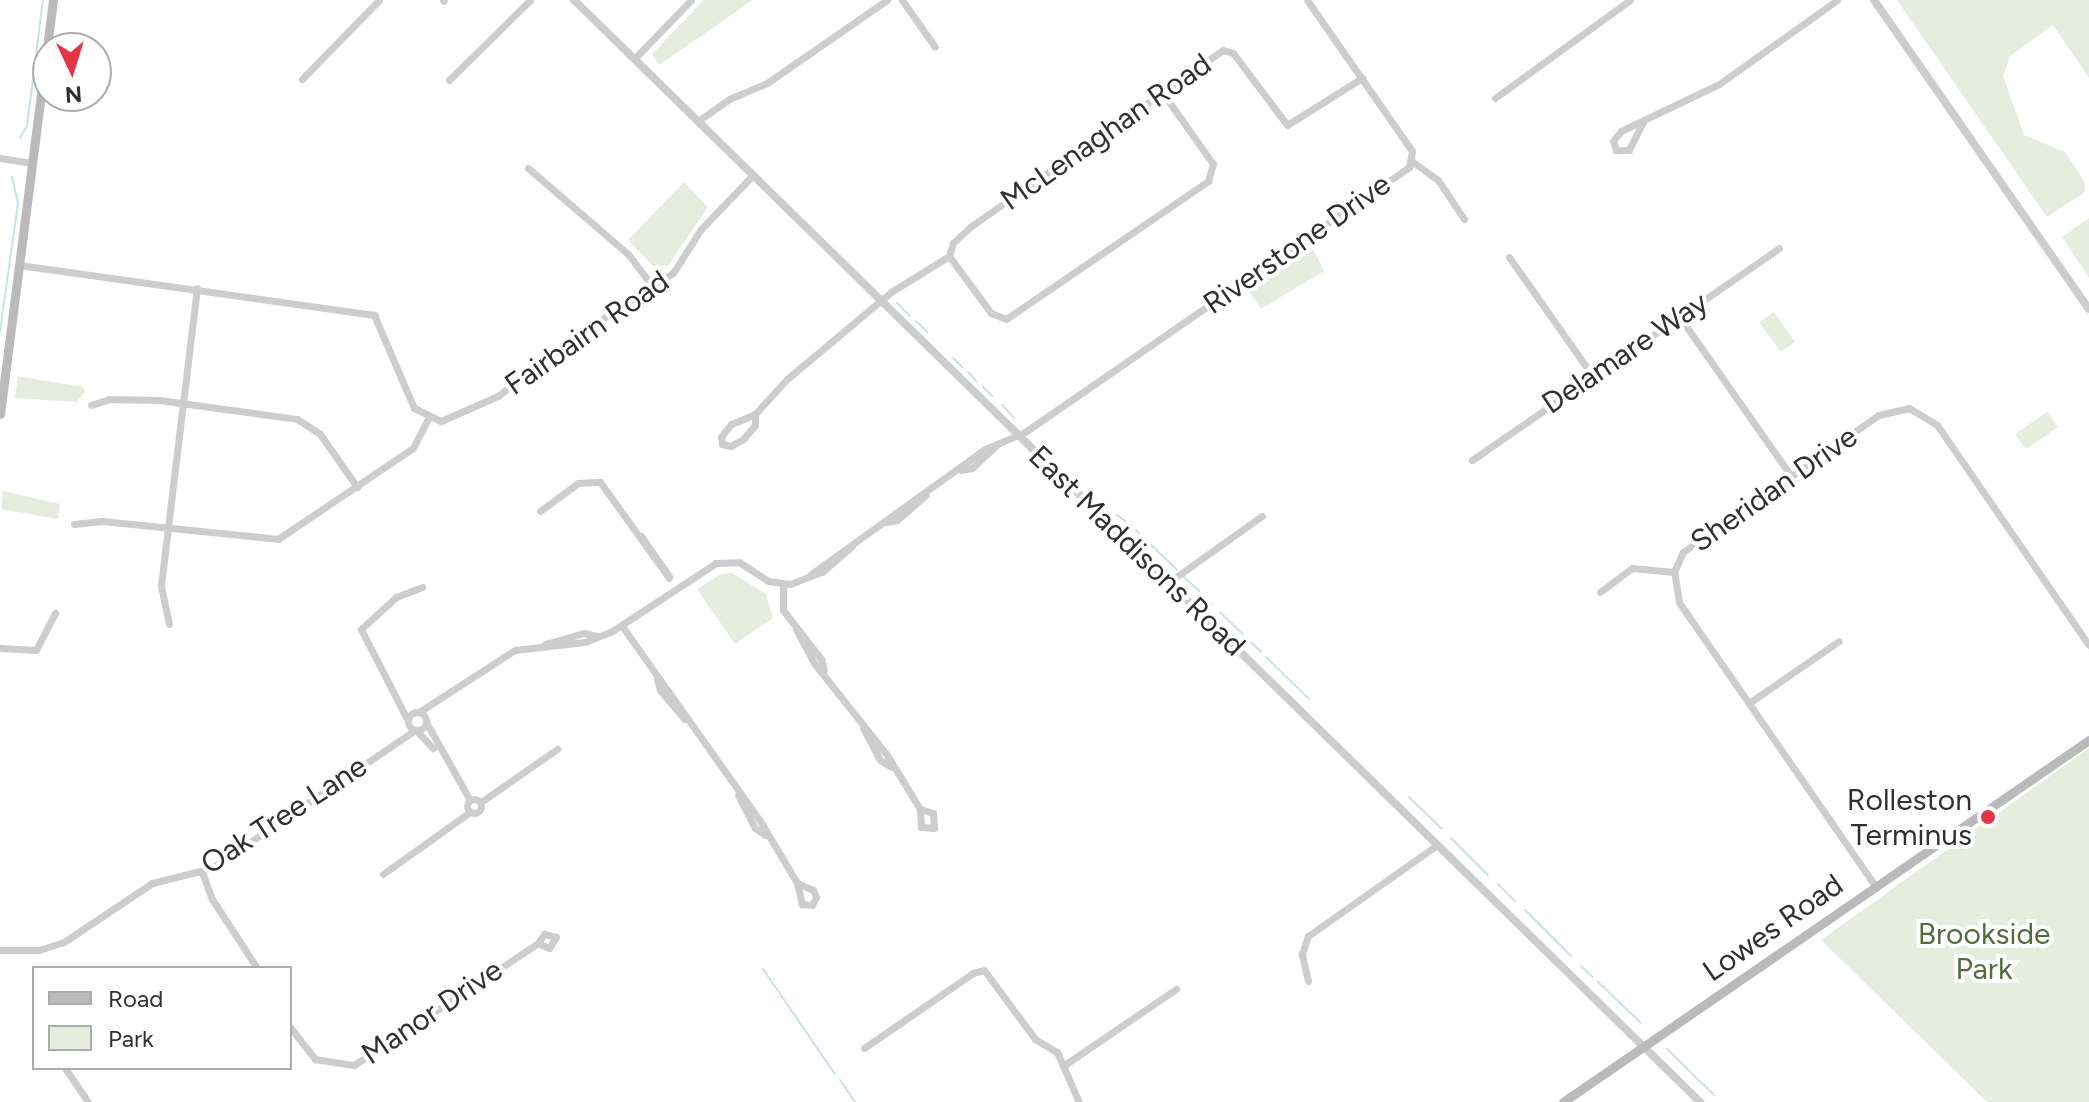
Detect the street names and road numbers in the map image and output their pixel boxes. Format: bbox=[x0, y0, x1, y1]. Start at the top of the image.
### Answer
street label: McLenaghan Road bbox=[994, 46, 1218, 218]
street label: Riverstone Drive bbox=[1197, 166, 1397, 322]
street label: Fairbairn Road bbox=[498, 263, 676, 403]
street label: Delamare Way bbox=[1535, 284, 1715, 422]
street label: Sheridan Drive bbox=[1684, 418, 1864, 560]
street label: East Maddisons Road bbox=[1021, 438, 1253, 664]
street label: Oak Tree Lane bbox=[195, 748, 373, 882]
street label: Lowes Road bbox=[1696, 867, 1850, 989]
street label: Manor Drive bbox=[355, 952, 509, 1072]

